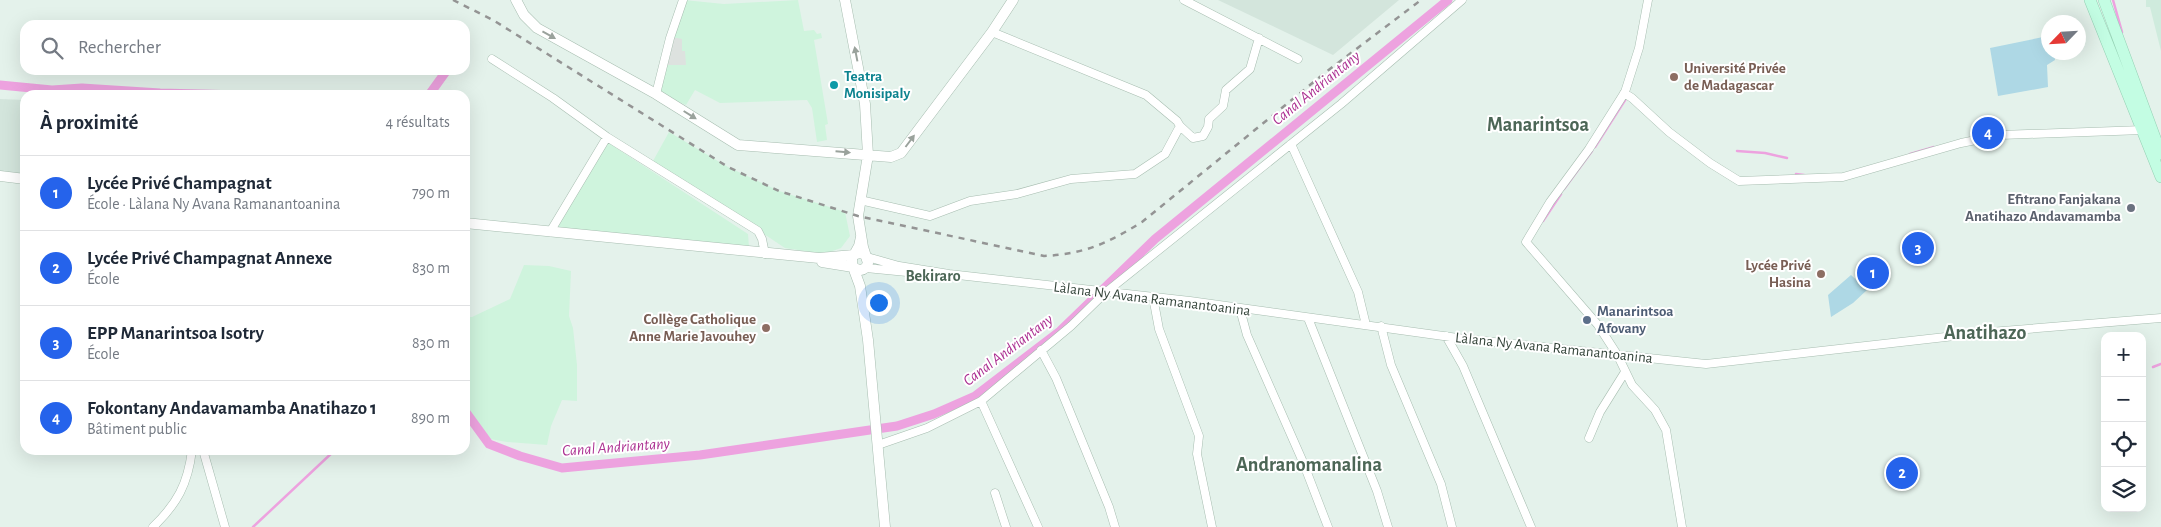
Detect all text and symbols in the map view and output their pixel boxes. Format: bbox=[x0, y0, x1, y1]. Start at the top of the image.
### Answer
north arrow bbox=[2041, 15, 2086, 60]
search box bbox=[20, 20, 470, 75]
one-way arrow bbox=[542, 30, 555, 39]
icon: search bbox=[38, 34, 66, 62]
text: Rechercher bbox=[78, 38, 161, 57]
one-way arrow bbox=[851, 46, 859, 62]
water label: Canal Andriantany bbox=[1269, 48, 1363, 128]
place label: Université Privée de Madagascar bbox=[1684, 61, 1786, 93]
place label: Teatra Monisipaly bbox=[844, 69, 910, 101]
marker: Université Privée de Madagascar bbox=[1668, 71, 1680, 83]
marker: Teatra Monisipaly bbox=[828, 79, 840, 91]
one-way arrow bbox=[683, 110, 696, 120]
text: À proximité bbox=[40, 112, 138, 133]
text: 4 résultats bbox=[386, 114, 450, 130]
pin: 4 bbox=[1972, 114, 2004, 152]
district label: Manarintsoa bbox=[1487, 115, 1589, 135]
one-way arrow bbox=[904, 135, 915, 148]
one-way arrow bbox=[836, 149, 852, 157]
text: Lycée Privé Champagnat bbox=[87, 174, 272, 193]
text: 1 bbox=[53, 185, 59, 201]
text: 790 m bbox=[412, 185, 450, 201]
place label: Efitrano Fanjakana Anatihazo Andavamamba bbox=[1965, 192, 2121, 224]
text: École · Làlana Ny Avana Ramanantoanina bbox=[87, 196, 340, 212]
marker: Efitrano Fanjakana Anatihazo Andavamamba bbox=[2125, 202, 2137, 214]
pin: 3 bbox=[1902, 229, 1934, 267]
text: Lycée Privé Champagnat Annexe bbox=[87, 249, 332, 268]
pin: 1 bbox=[1857, 254, 1889, 292]
place label: Lycée Privé Hasina bbox=[1745, 258, 1811, 290]
text: 2 bbox=[52, 260, 60, 276]
text: 830 m bbox=[412, 260, 450, 276]
district label: Bekiraro bbox=[905, 268, 961, 284]
marker: Lycée Privé Hasina bbox=[1815, 268, 1827, 280]
text: École bbox=[87, 271, 120, 287]
street label: Làlana Ny Avana Ramanantoanina bbox=[1053, 279, 1251, 319]
your location bbox=[866, 290, 892, 316]
place label: Manarintsoa Afovany bbox=[1597, 304, 1674, 336]
water label: Canal Andriantany bbox=[960, 311, 1056, 389]
place label: Collège Catholique Anne Marie Javouhey bbox=[629, 312, 756, 344]
marker: Manarintsoa Afovany bbox=[1581, 314, 1593, 326]
marker: Collège Catholique Anne Marie Javouhey bbox=[760, 322, 772, 334]
district label: Anatihazo bbox=[1944, 323, 2026, 343]
text: EPP Manarintsoa Isotry bbox=[87, 324, 264, 343]
street label: Làlana Ny Avana Ramanantoanina bbox=[1455, 330, 1654, 366]
map controls bbox=[2101, 332, 2146, 512]
button: + bbox=[2101, 332, 2146, 377]
text: 3 bbox=[53, 335, 59, 351]
text: 830 m bbox=[412, 335, 450, 351]
text: École bbox=[87, 346, 120, 362]
button: − bbox=[2101, 377, 2146, 422]
text: Fokontany Andavamamba Anatihazo 1 bbox=[87, 399, 377, 418]
text: 4 bbox=[52, 410, 60, 426]
text: 890 m bbox=[411, 410, 450, 426]
text: Bâtiment public bbox=[87, 421, 187, 437]
button: locate bbox=[2101, 422, 2146, 467]
water label: Canal Andriantany bbox=[562, 435, 671, 459]
pin: 2 bbox=[1886, 454, 1918, 492]
district label: Andranomanalina bbox=[1236, 455, 1382, 475]
button: layers bbox=[2101, 467, 2146, 512]

